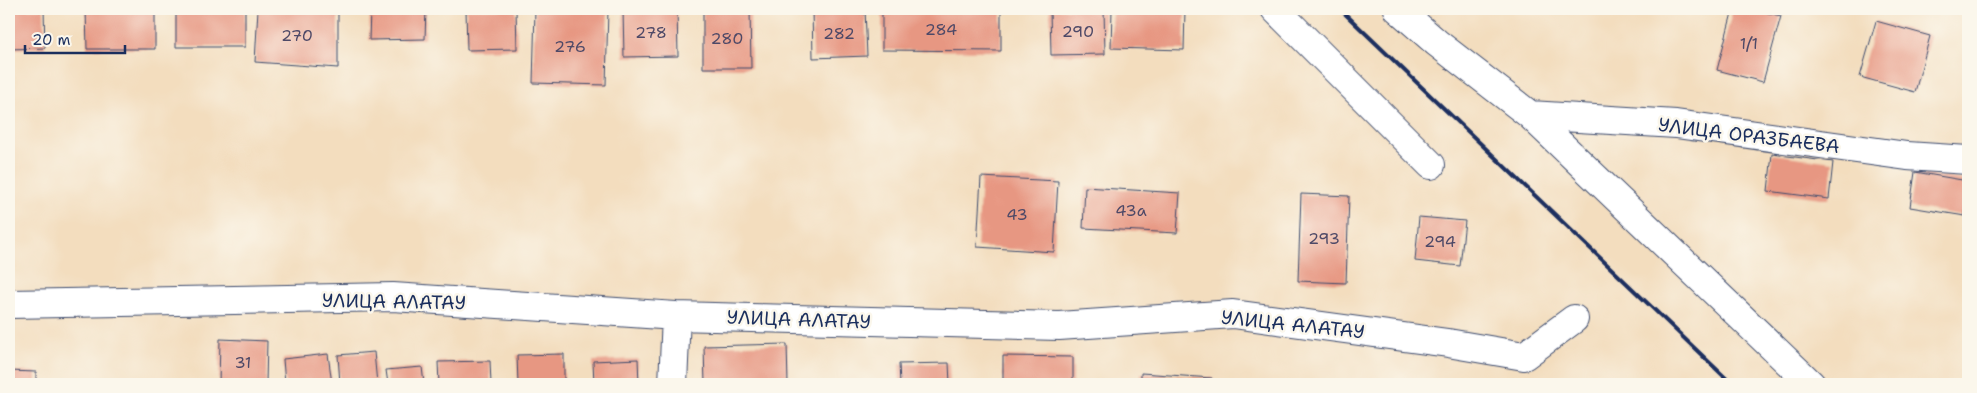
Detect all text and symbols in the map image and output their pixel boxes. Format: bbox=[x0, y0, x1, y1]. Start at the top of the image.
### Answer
house number: 284 bbox=[925, 19, 957, 40]
house number: 290 bbox=[1062, 21, 1094, 42]
scale bar bbox=[25, 22, 125, 54]
house number: 278 bbox=[635, 22, 667, 43]
house number: 282 bbox=[823, 23, 855, 44]
house number: 270 bbox=[281, 25, 313, 46]
house number: 280 bbox=[711, 28, 743, 49]
text: 20 m bbox=[32, 30, 71, 50]
house number: 1/1 bbox=[1740, 33, 1758, 54]
house number: 276 bbox=[554, 36, 586, 57]
street label: УЛИЦА ОРАЗБАЕВА bbox=[1657, 112, 1841, 159]
house number: 43а bbox=[1115, 200, 1147, 221]
house number: 43 bbox=[1006, 204, 1028, 225]
house number: 293 bbox=[1308, 228, 1340, 249]
house number: 294 bbox=[1424, 231, 1456, 252]
street label: УЛИЦА АЛАТАУ bbox=[322, 288, 466, 315]
street label: УЛИЦА АЛАТАУ bbox=[726, 304, 872, 335]
street label: УЛИЦА АЛАТАУ bbox=[1220, 305, 1366, 344]
house number: 31 bbox=[234, 352, 252, 373]

